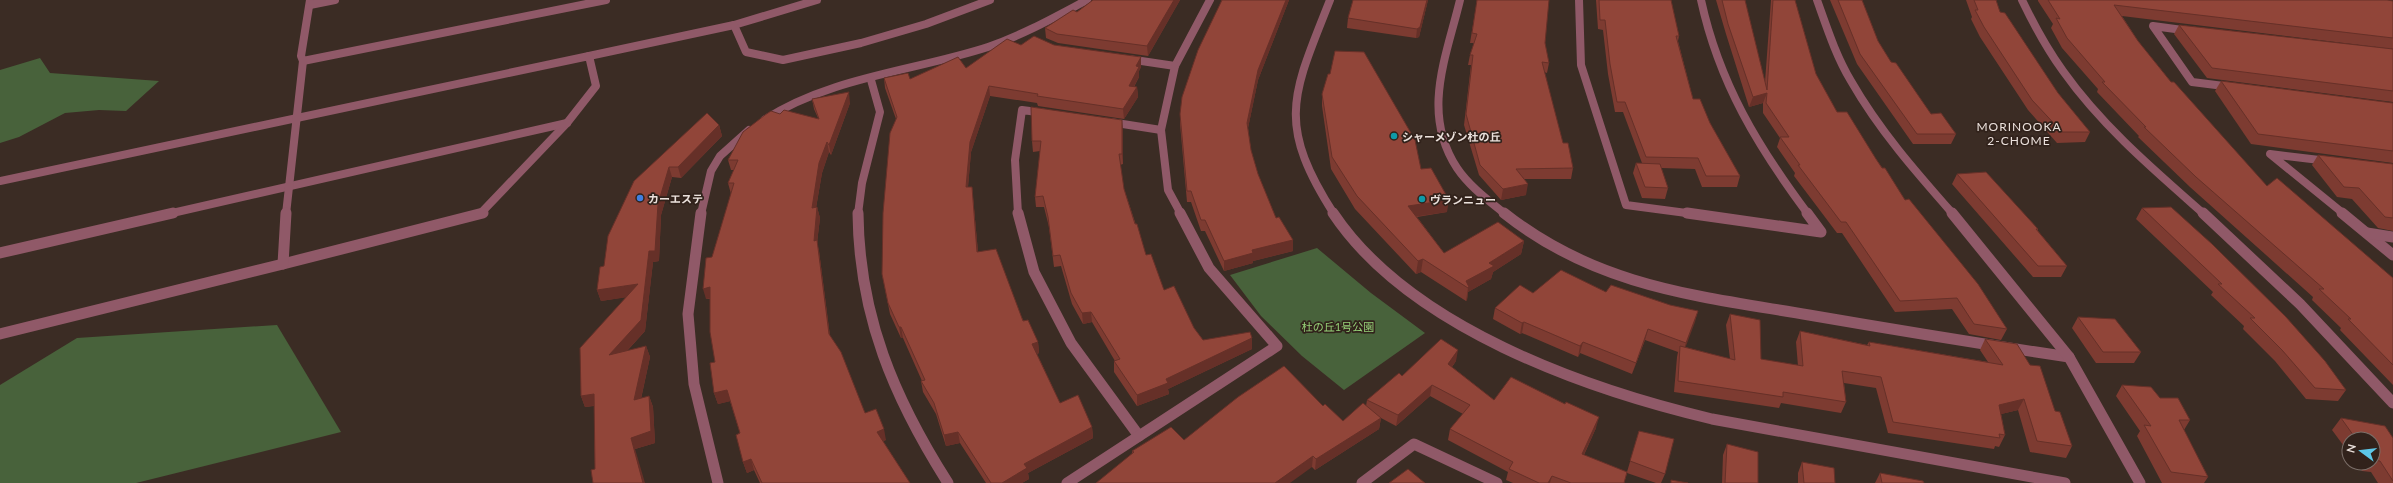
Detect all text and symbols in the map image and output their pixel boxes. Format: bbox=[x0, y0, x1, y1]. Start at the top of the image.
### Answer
district label: MORINOOKA 2-CHOME bbox=[1976, 119, 2062, 148]
place label: シャーメゾン杜の丘 bbox=[1402, 130, 1501, 143]
marker: シャーメゾン杜の丘 bbox=[1389, 131, 1399, 141]
place label: カーエステ bbox=[648, 192, 703, 205]
marker: カーエステ bbox=[635, 193, 645, 203]
place label: ヴランニュー bbox=[1430, 193, 1496, 206]
marker: ヴランニュー bbox=[1417, 194, 1427, 204]
park label: 杜の丘1号公園 bbox=[1302, 320, 1374, 333]
north arrow bbox=[2341, 431, 2381, 471]
text: N bbox=[2343, 443, 2358, 454]

